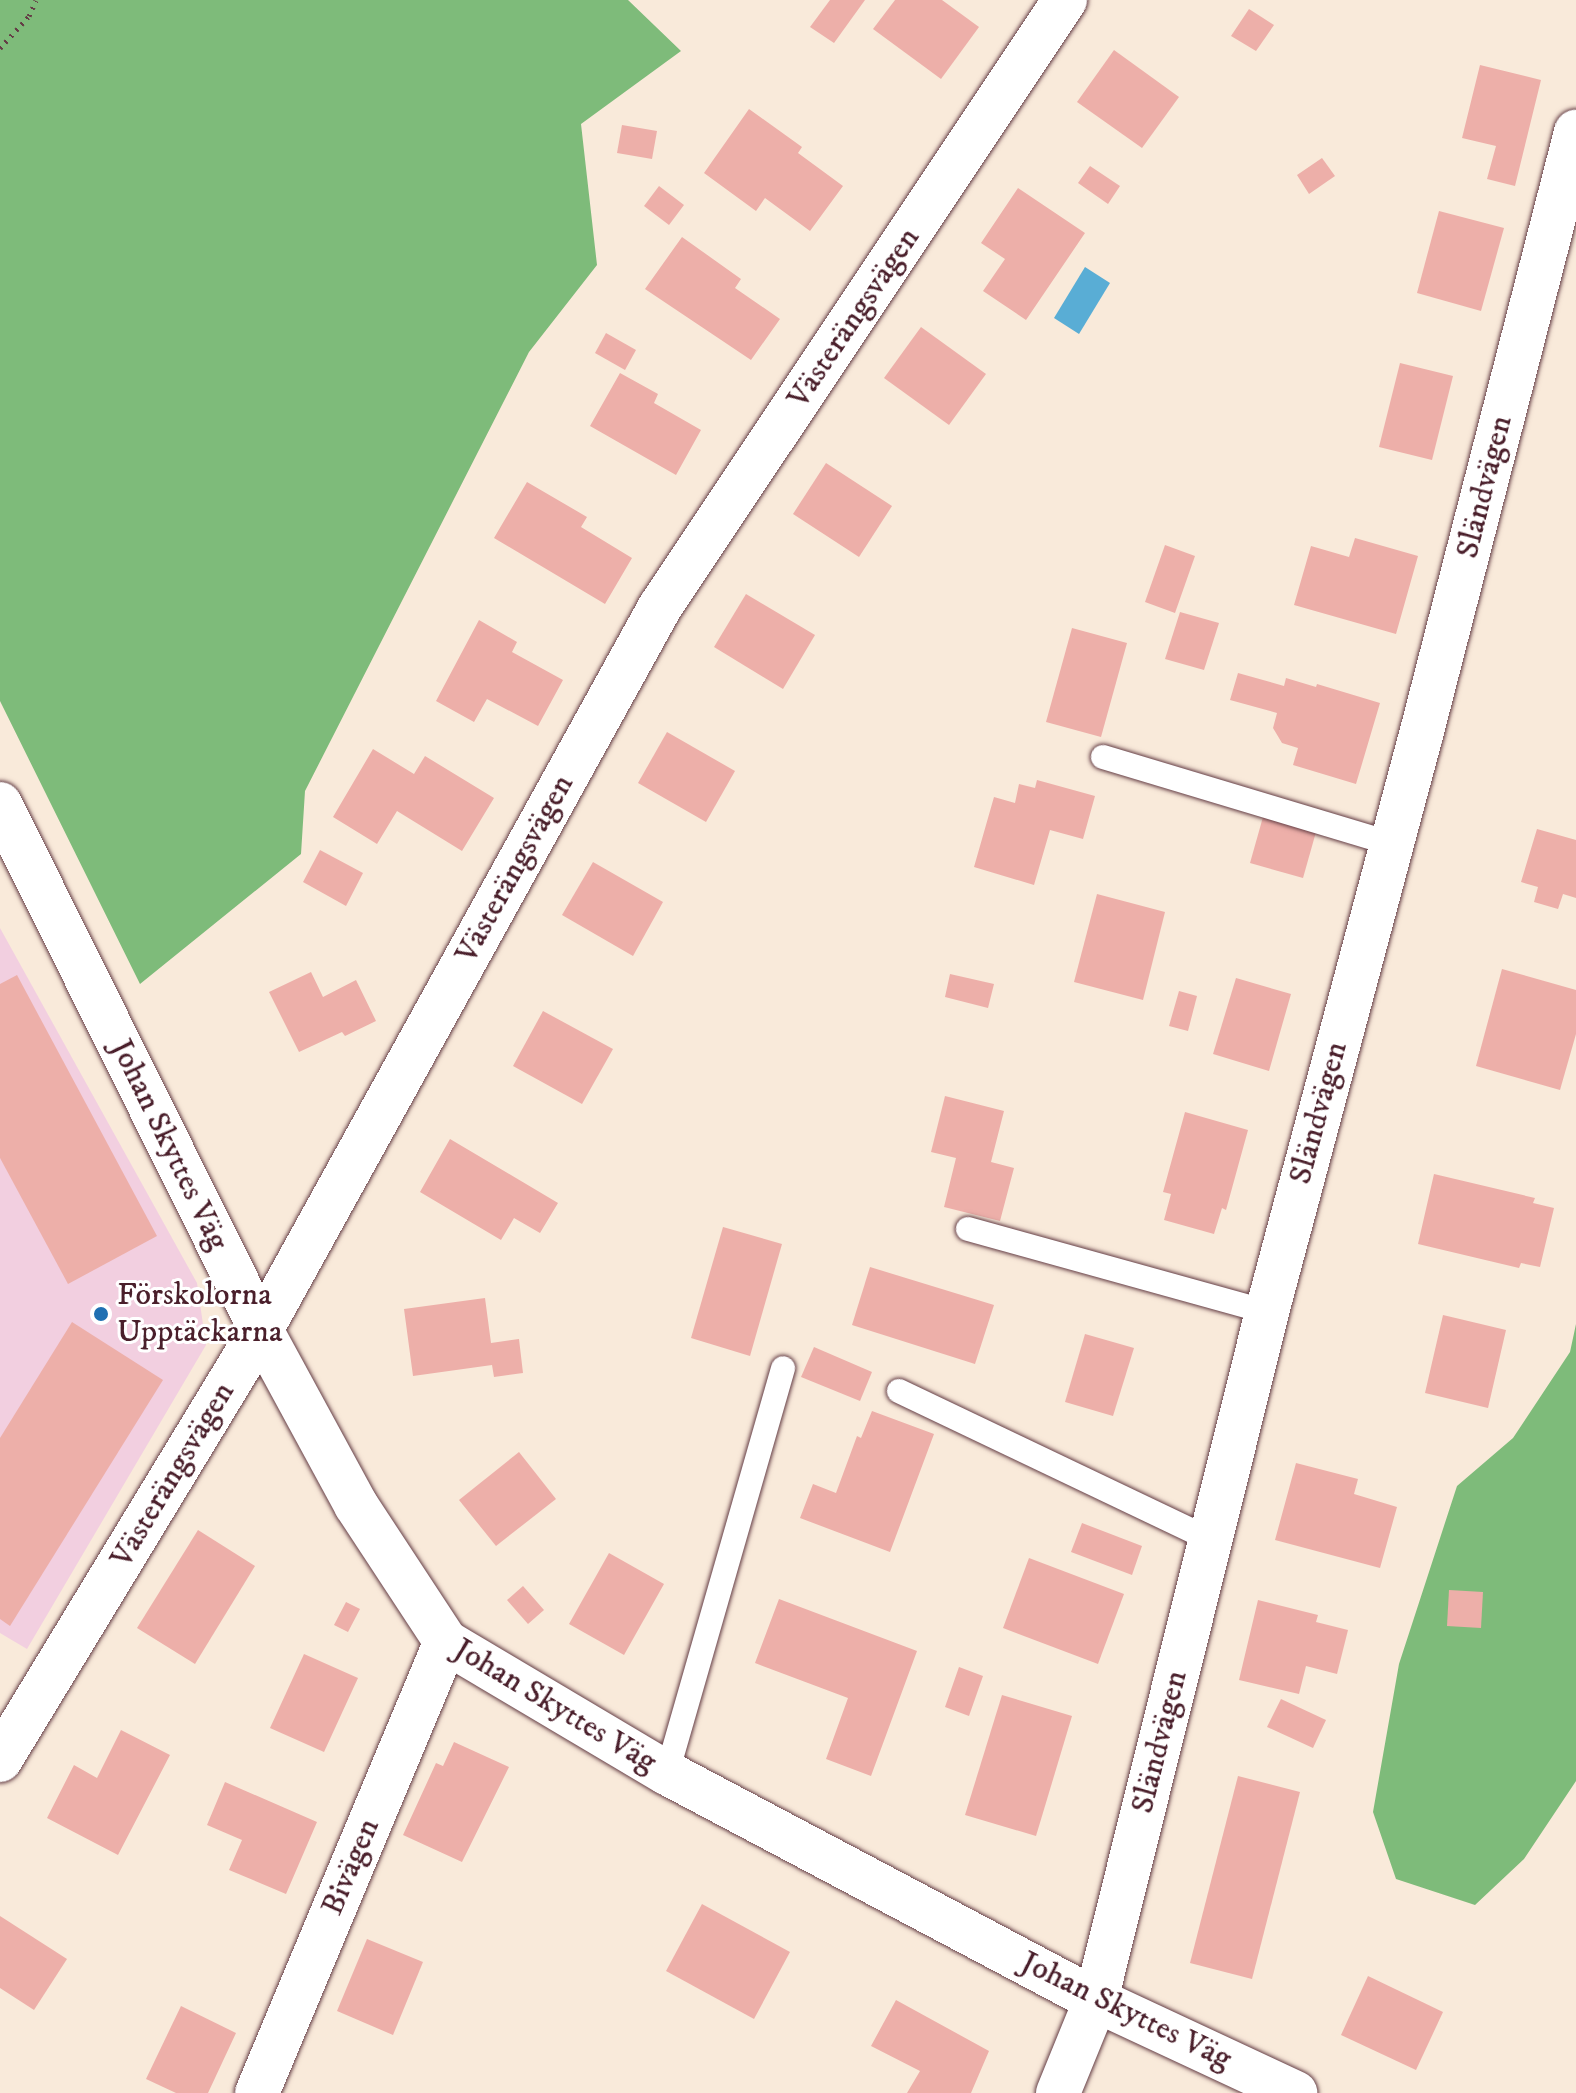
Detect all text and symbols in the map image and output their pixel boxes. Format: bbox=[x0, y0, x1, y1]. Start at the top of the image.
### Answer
street label: Västerängsvägen bbox=[779, 220, 929, 416]
street label: Sländvägen bbox=[1449, 412, 1521, 562]
street label: Västerängsvägen bbox=[447, 768, 583, 970]
street label: Johan Skyttes Väg bbox=[101, 1033, 237, 1257]
street label: Sländvägen bbox=[1282, 1038, 1356, 1188]
place label: Förskolorna Upptäckarna bbox=[117, 1277, 282, 1352]
marker: Förskolorna Upptäckarna bbox=[92, 1305, 110, 1323]
street label: Västerängsvägen bbox=[103, 1375, 243, 1575]
street label: Johan Skyttes Väg bbox=[447, 1630, 663, 1782]
street label: Sländvägen bbox=[1124, 1667, 1196, 1817]
street label: Bivägen bbox=[313, 1813, 389, 1921]
street label: Johan Skyttes Väg bbox=[1014, 1943, 1238, 2079]

